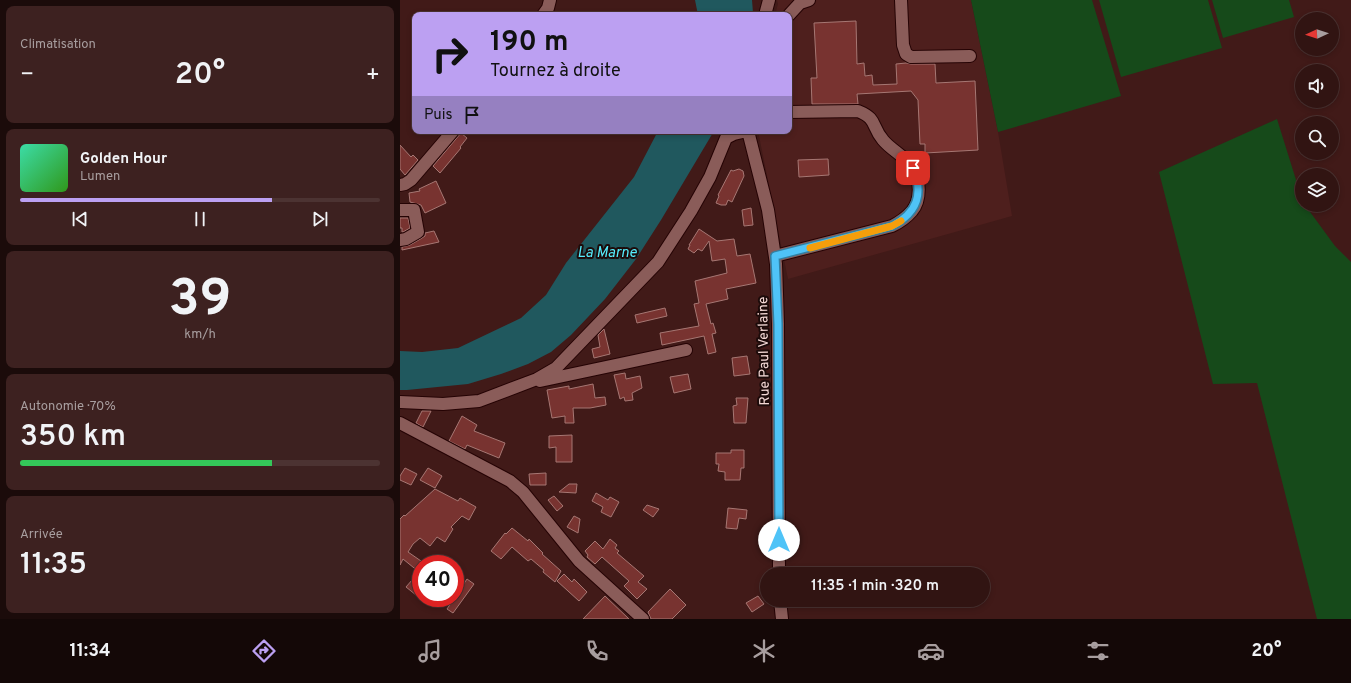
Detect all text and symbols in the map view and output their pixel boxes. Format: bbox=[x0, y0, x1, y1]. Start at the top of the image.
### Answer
north arrow bbox=[1295, 12, 1339, 56]
map controls bbox=[1295, 12, 1339, 212]
text: 190 m bbox=[490, 25, 568, 61]
icon: right bbox=[424, 28, 476, 80]
text: Climatisation bbox=[20, 37, 96, 53]
text: 20° bbox=[175, 57, 225, 94]
text: Tournez à droite bbox=[490, 60, 621, 83]
text: − bbox=[20, 62, 34, 89]
text: + bbox=[366, 62, 380, 89]
button: sound bbox=[1295, 64, 1339, 108]
icon: arrive bbox=[461, 104, 483, 126]
text: Puis bbox=[424, 106, 453, 125]
button: search bbox=[1295, 116, 1339, 160]
text: Golden Hour bbox=[80, 150, 167, 169]
pin bbox=[896, 151, 930, 185]
icon: arrive bbox=[902, 157, 924, 179]
button: layers bbox=[1295, 168, 1339, 212]
text: Lumen bbox=[80, 169, 120, 185]
icon: previous bbox=[69, 208, 91, 230]
icon: pause bbox=[189, 208, 211, 230]
icon: next bbox=[309, 208, 331, 230]
water label: La Marne bbox=[577, 244, 637, 263]
text: 39 bbox=[168, 268, 232, 334]
street label: Rue Paul Verlaine bbox=[755, 296, 774, 406]
text: km/h bbox=[184, 327, 216, 343]
text: Autonomie · 70% bbox=[20, 399, 116, 415]
text: 350 km bbox=[20, 419, 126, 456]
position arrow bbox=[758, 519, 800, 561]
text: Arrivée bbox=[20, 527, 63, 543]
text: 11:35 bbox=[20, 547, 87, 584]
speed limit sign: 40 bbox=[412, 555, 464, 607]
text: 11:35 · 1 min · 320 m bbox=[811, 577, 939, 596]
icon: directions bbox=[250, 637, 278, 665]
icon: music bbox=[416, 637, 444, 665]
icon: phone bbox=[583, 637, 611, 665]
icon: climate bbox=[750, 637, 778, 665]
icon: car bbox=[917, 637, 945, 665]
icon: filters bbox=[1084, 637, 1112, 665]
text: 11:34 bbox=[69, 640, 111, 663]
text: 20° bbox=[1251, 640, 1282, 663]

